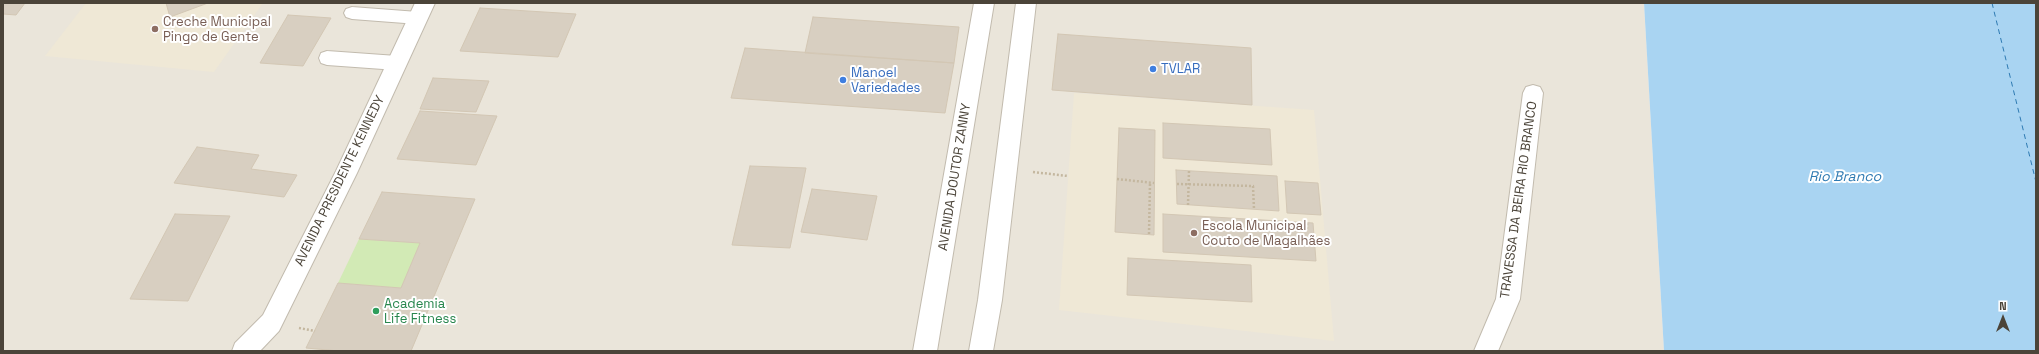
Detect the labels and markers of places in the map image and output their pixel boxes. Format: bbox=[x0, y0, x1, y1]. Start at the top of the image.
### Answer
place label: Creche Municipal Pingo de Gente bbox=[163, 14, 271, 45]
marker: Creche Municipal Pingo de Gente bbox=[150, 24, 160, 34]
place label: TVLAR bbox=[1161, 61, 1200, 77]
marker: TVLAR bbox=[1148, 64, 1158, 74]
place label: Manoel Variedades bbox=[851, 65, 920, 96]
marker: Manoel Variedades bbox=[838, 75, 848, 85]
place label: Escola Municipal Couto de Magalhães bbox=[1202, 218, 1330, 249]
marker: Escola Municipal Couto de Magalhães bbox=[1189, 228, 1199, 238]
place label: Academia Life Fitness bbox=[384, 296, 456, 327]
marker: Academia Life Fitness bbox=[371, 306, 381, 316]

